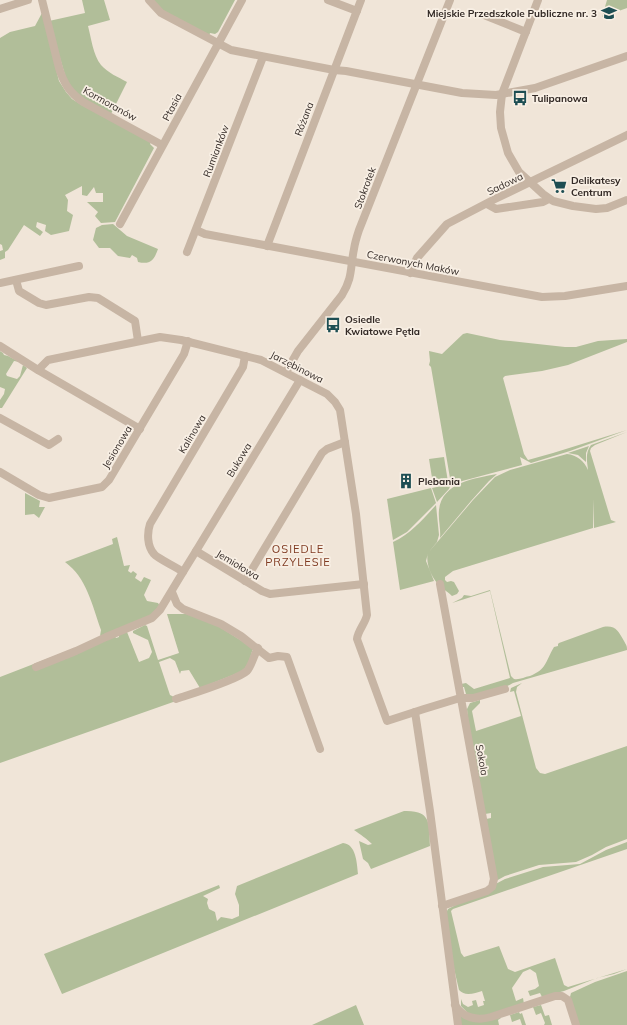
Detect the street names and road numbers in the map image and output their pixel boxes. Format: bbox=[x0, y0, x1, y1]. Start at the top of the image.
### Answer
street label: Kormoranów bbox=[81, 84, 140, 124]
street label: Ptasia bbox=[159, 91, 185, 123]
street label: Różana bbox=[292, 100, 316, 138]
street label: Rumianków bbox=[200, 123, 232, 179]
street label: Stokrotek bbox=[351, 164, 379, 211]
street label: Sadowa bbox=[485, 170, 525, 198]
street label: Czerwonych Maków bbox=[366, 248, 461, 278]
street label: Jarzębinowa bbox=[268, 348, 326, 386]
street label: Kalinowa bbox=[175, 412, 209, 456]
street label: Jesionowa bbox=[99, 423, 135, 471]
street label: Bukowa bbox=[224, 440, 254, 480]
street label: Jemiołowa bbox=[214, 547, 262, 583]
street label: Sokola bbox=[473, 744, 491, 776]

